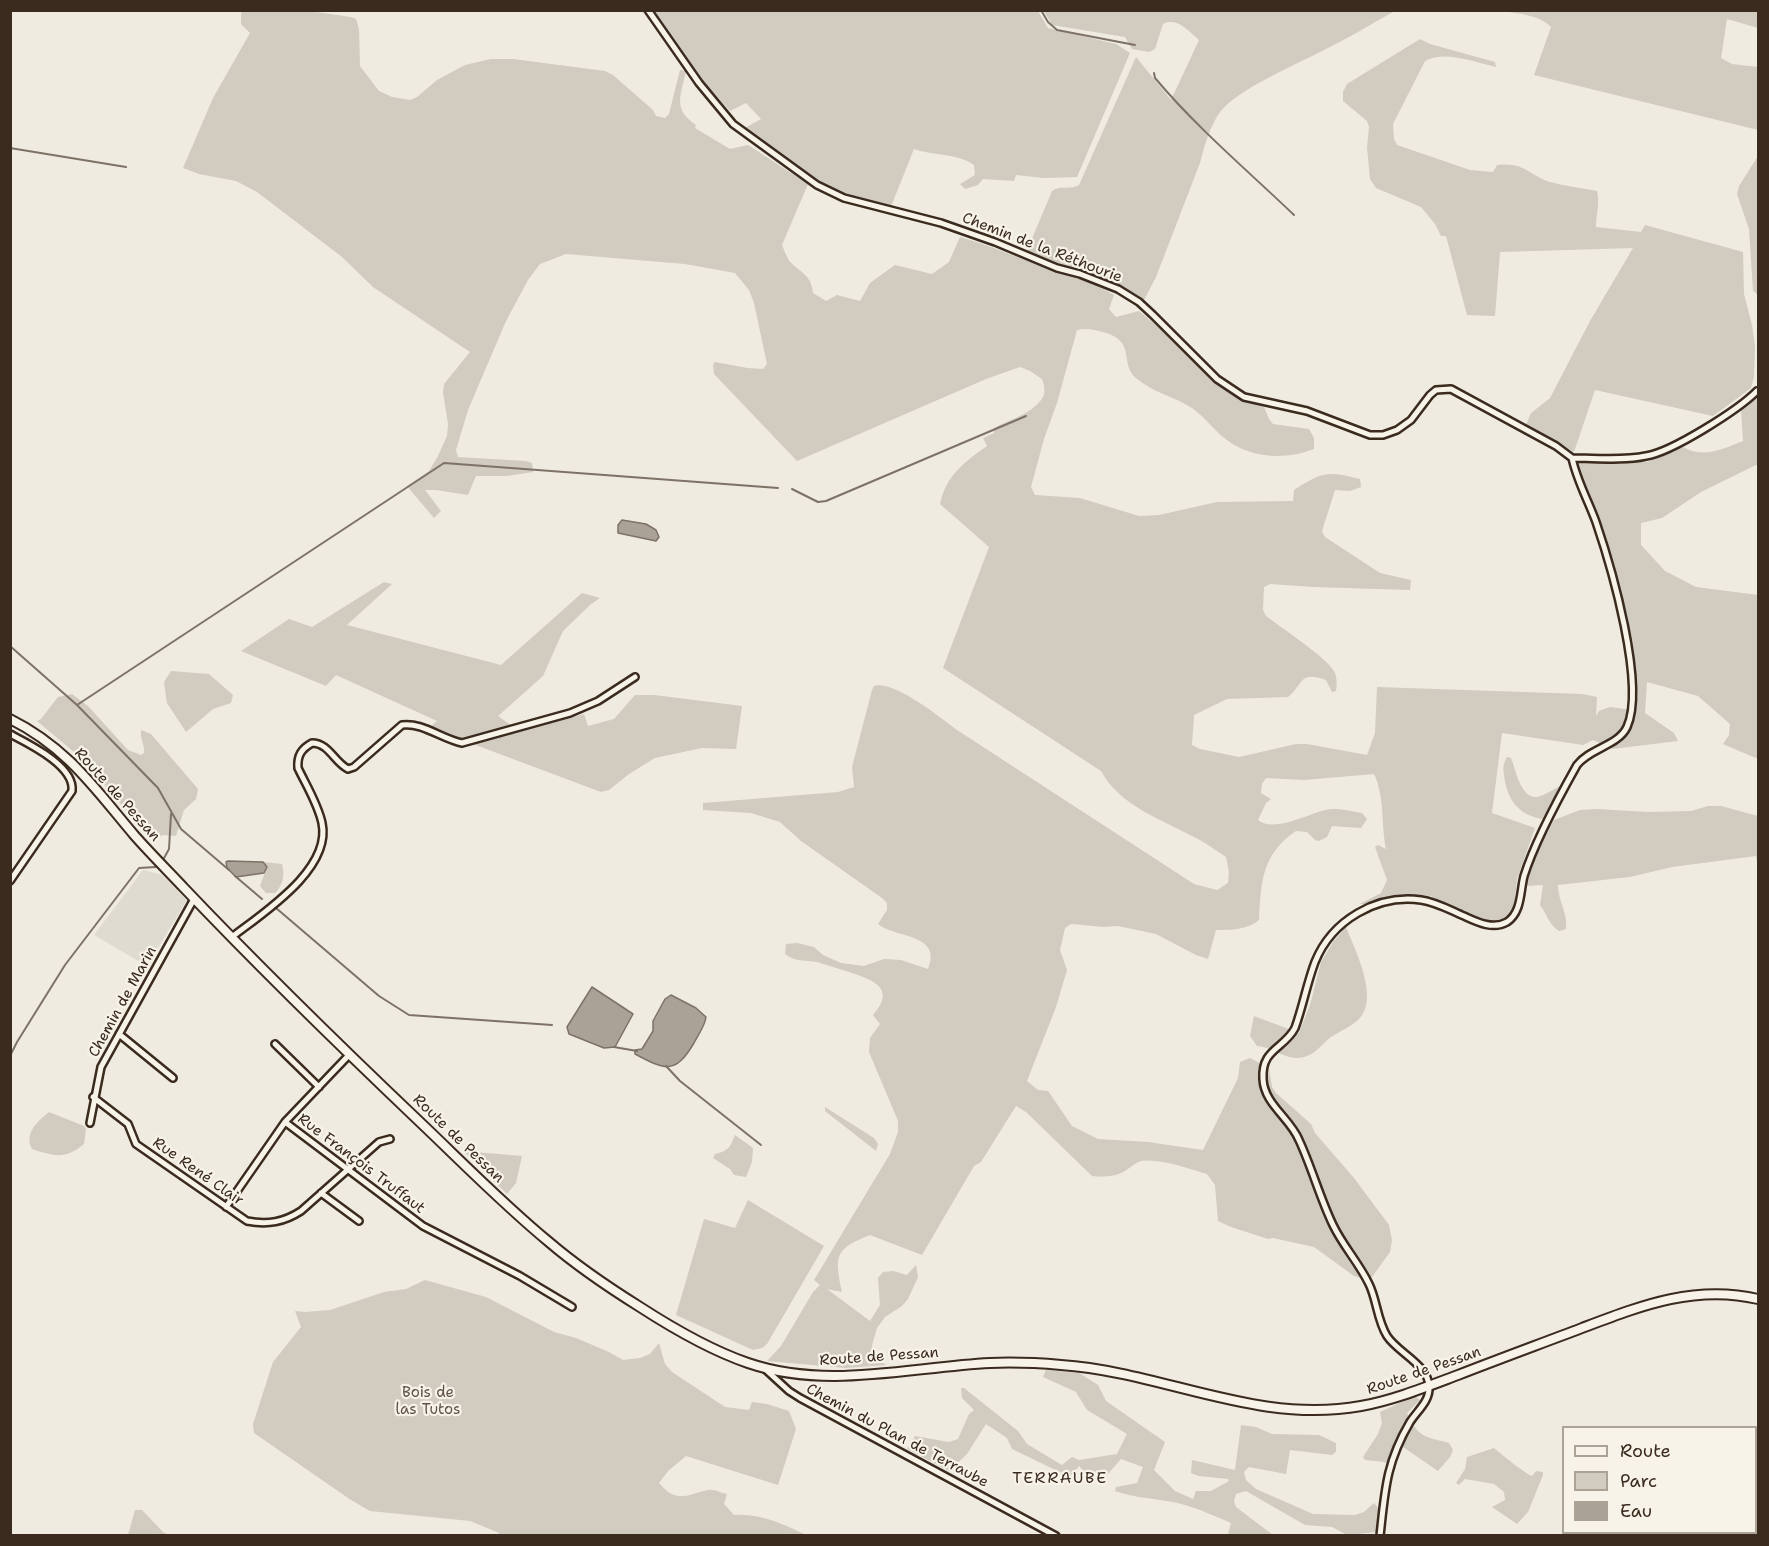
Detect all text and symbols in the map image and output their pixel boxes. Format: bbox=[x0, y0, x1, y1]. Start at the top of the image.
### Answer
street label: Chemin de la Réthourie bbox=[959, 209, 1125, 287]
street label: Route de Pessan bbox=[70, 745, 164, 845]
street label: Chemin de Marin bbox=[85, 943, 161, 1061]
street label: Route de Pessan bbox=[409, 1091, 507, 1187]
street label: Rue François Truffaut bbox=[294, 1110, 428, 1218]
street label: Rue René Clair bbox=[149, 1134, 247, 1210]
street label: Route de Pessan bbox=[1365, 1343, 1483, 1399]
street label: Route de Pessan bbox=[819, 1344, 939, 1370]
street label: Chemin du Plan de Terraube bbox=[803, 1380, 991, 1492]
park label: Bois de las Tutos bbox=[396, 1384, 460, 1419]
legend bbox=[1562, 1426, 1757, 1534]
text: Route bbox=[1620, 1439, 1671, 1463]
district label: TERRAUBE bbox=[1012, 1469, 1108, 1489]
text: Parc bbox=[1620, 1469, 1657, 1493]
text: Eau bbox=[1620, 1499, 1652, 1523]

